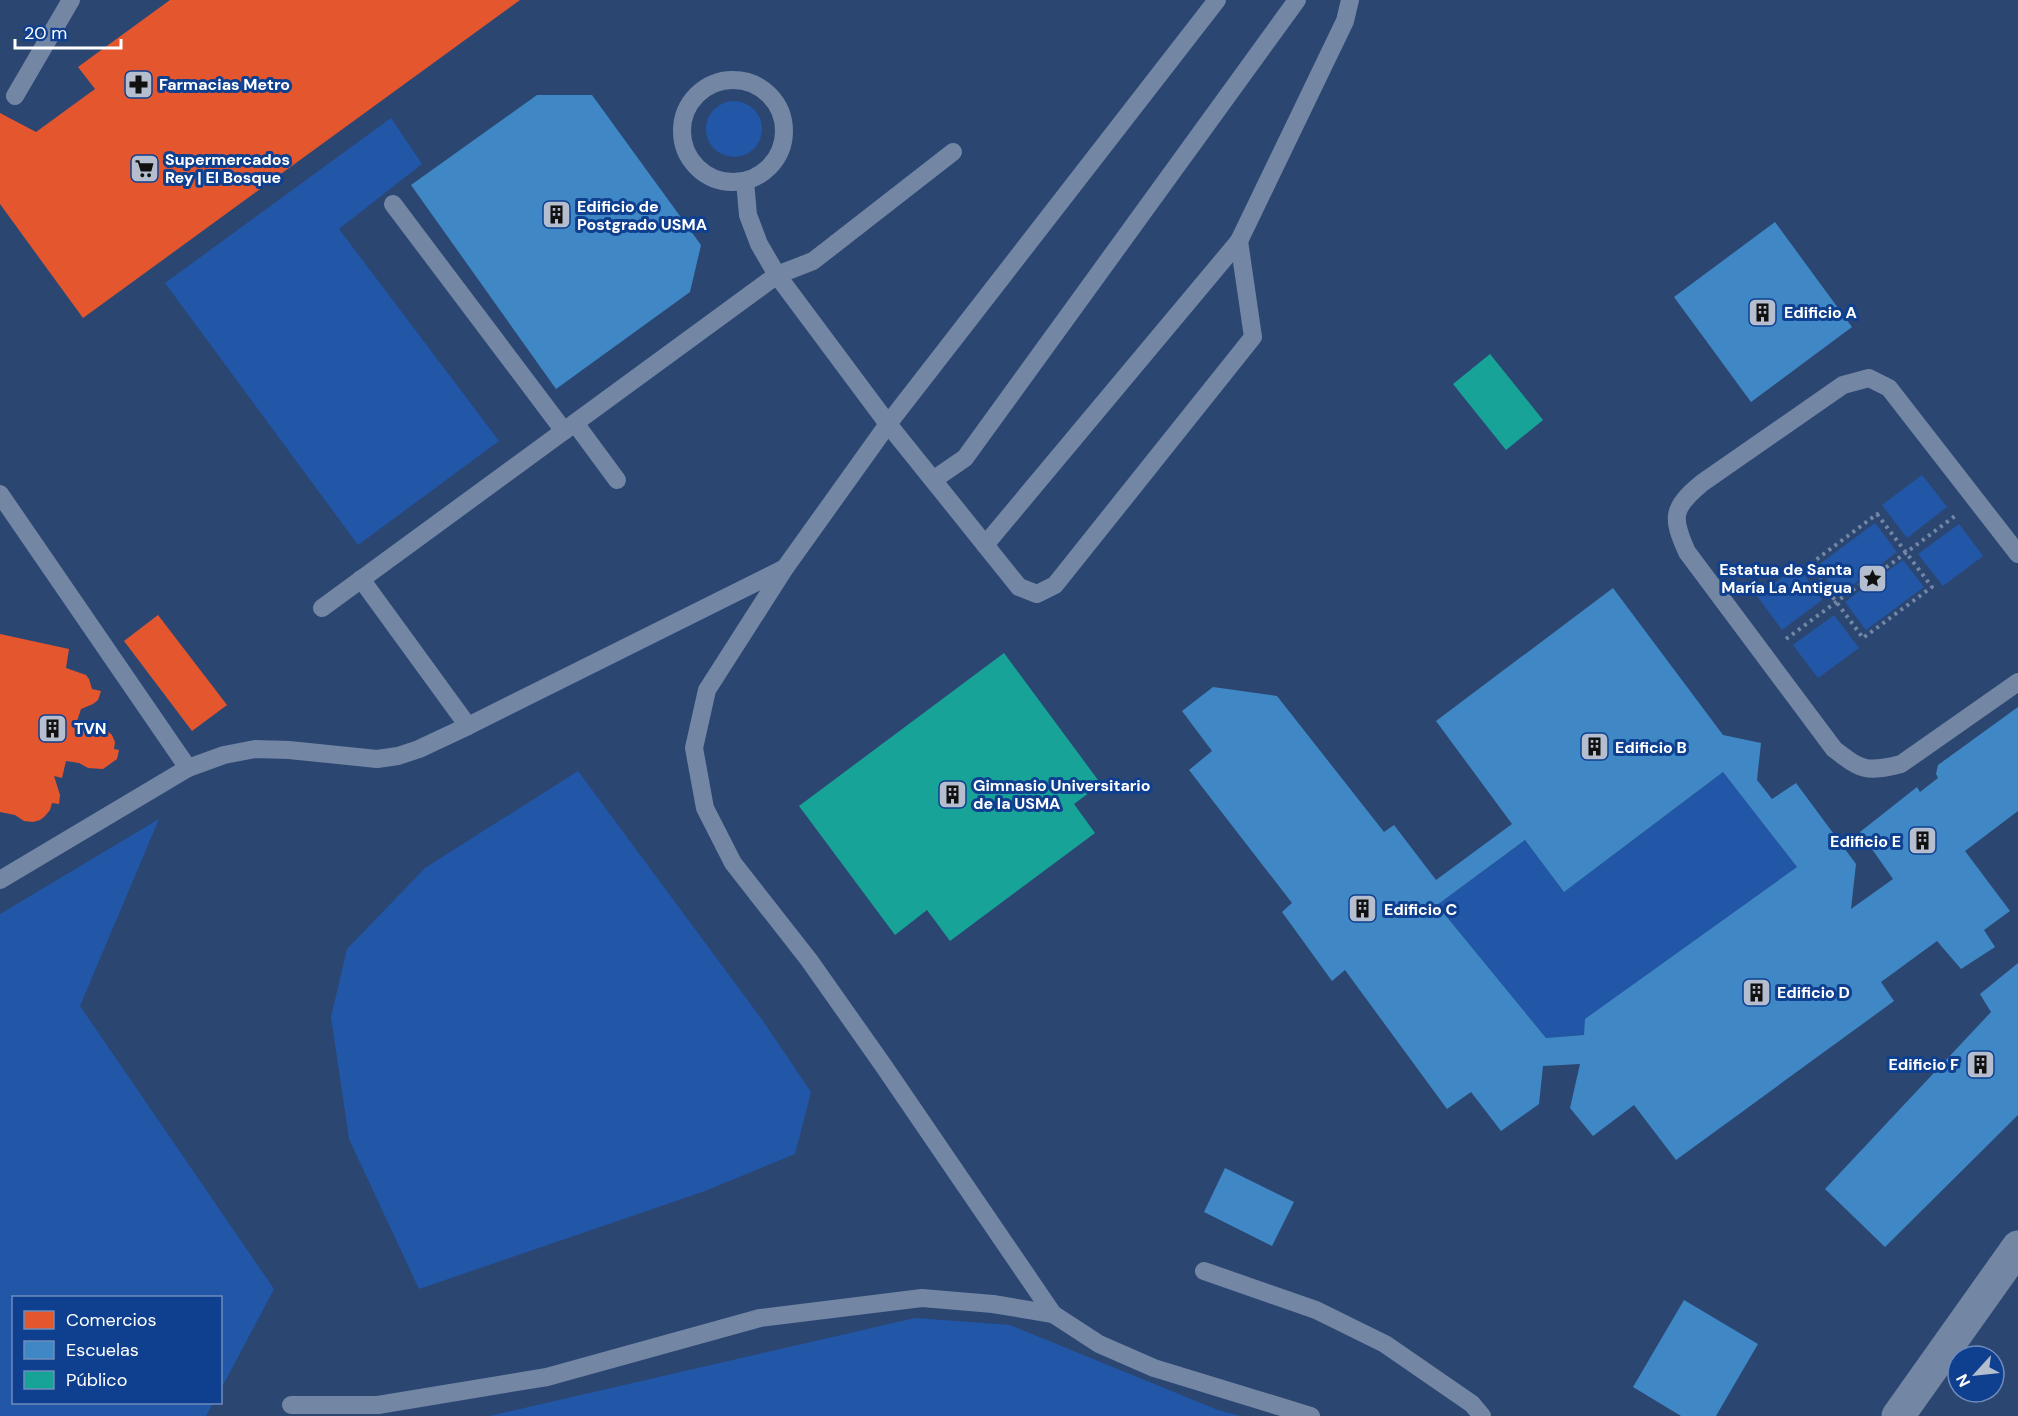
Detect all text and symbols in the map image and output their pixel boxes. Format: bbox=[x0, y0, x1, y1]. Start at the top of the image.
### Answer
scale bar bbox=[15, 12, 122, 50]
text: 20 m bbox=[24, 21, 67, 45]
pharmacy icon: Farmacias Metro bbox=[122, 68, 154, 100]
place label: Farmacias Metro bbox=[159, 74, 290, 95]
place label: Supermercados Rey | El Bosque bbox=[165, 149, 290, 188]
supermarket icon: Supermercados Rey | El Bosque bbox=[128, 152, 160, 184]
place label: Edificio de Postgrado USMA bbox=[577, 196, 707, 235]
building icon: Edificio de Postgrado USMA bbox=[540, 199, 572, 231]
building icon: Edificio A bbox=[1747, 296, 1779, 328]
place label: Edificio A bbox=[1784, 302, 1857, 323]
place label: Estatua de Santa María La Antigua bbox=[1719, 559, 1852, 598]
place icon: Estatua de Santa María La Antigua bbox=[1857, 562, 1889, 594]
building icon: TVN bbox=[37, 712, 69, 744]
place label: TVN bbox=[74, 718, 107, 739]
building icon: Edificio B bbox=[1578, 731, 1610, 763]
place label: Edificio B bbox=[1615, 737, 1687, 758]
place label: Gimnasio Universitario de la USMA bbox=[973, 775, 1151, 814]
building icon: Gimnasio Universitario de la USMA bbox=[936, 778, 968, 810]
building icon: Edificio E bbox=[1906, 825, 1938, 857]
place label: Edificio E bbox=[1830, 831, 1901, 852]
building icon: Edificio C bbox=[1347, 893, 1379, 925]
place label: Edificio C bbox=[1384, 899, 1458, 920]
building icon: Edificio D bbox=[1740, 976, 1772, 1008]
place label: Edificio D bbox=[1777, 982, 1850, 1003]
building icon: Edificio F bbox=[1964, 1048, 1996, 1080]
place label: Edificio F bbox=[1889, 1054, 1959, 1075]
legend bbox=[12, 1296, 222, 1404]
text: Comercios bbox=[66, 1308, 157, 1332]
text: Escuelas bbox=[66, 1338, 139, 1362]
north arrow bbox=[1946, 1344, 2006, 1404]
text: Público bbox=[66, 1368, 127, 1392]
text: N bbox=[1951, 1371, 1975, 1391]

